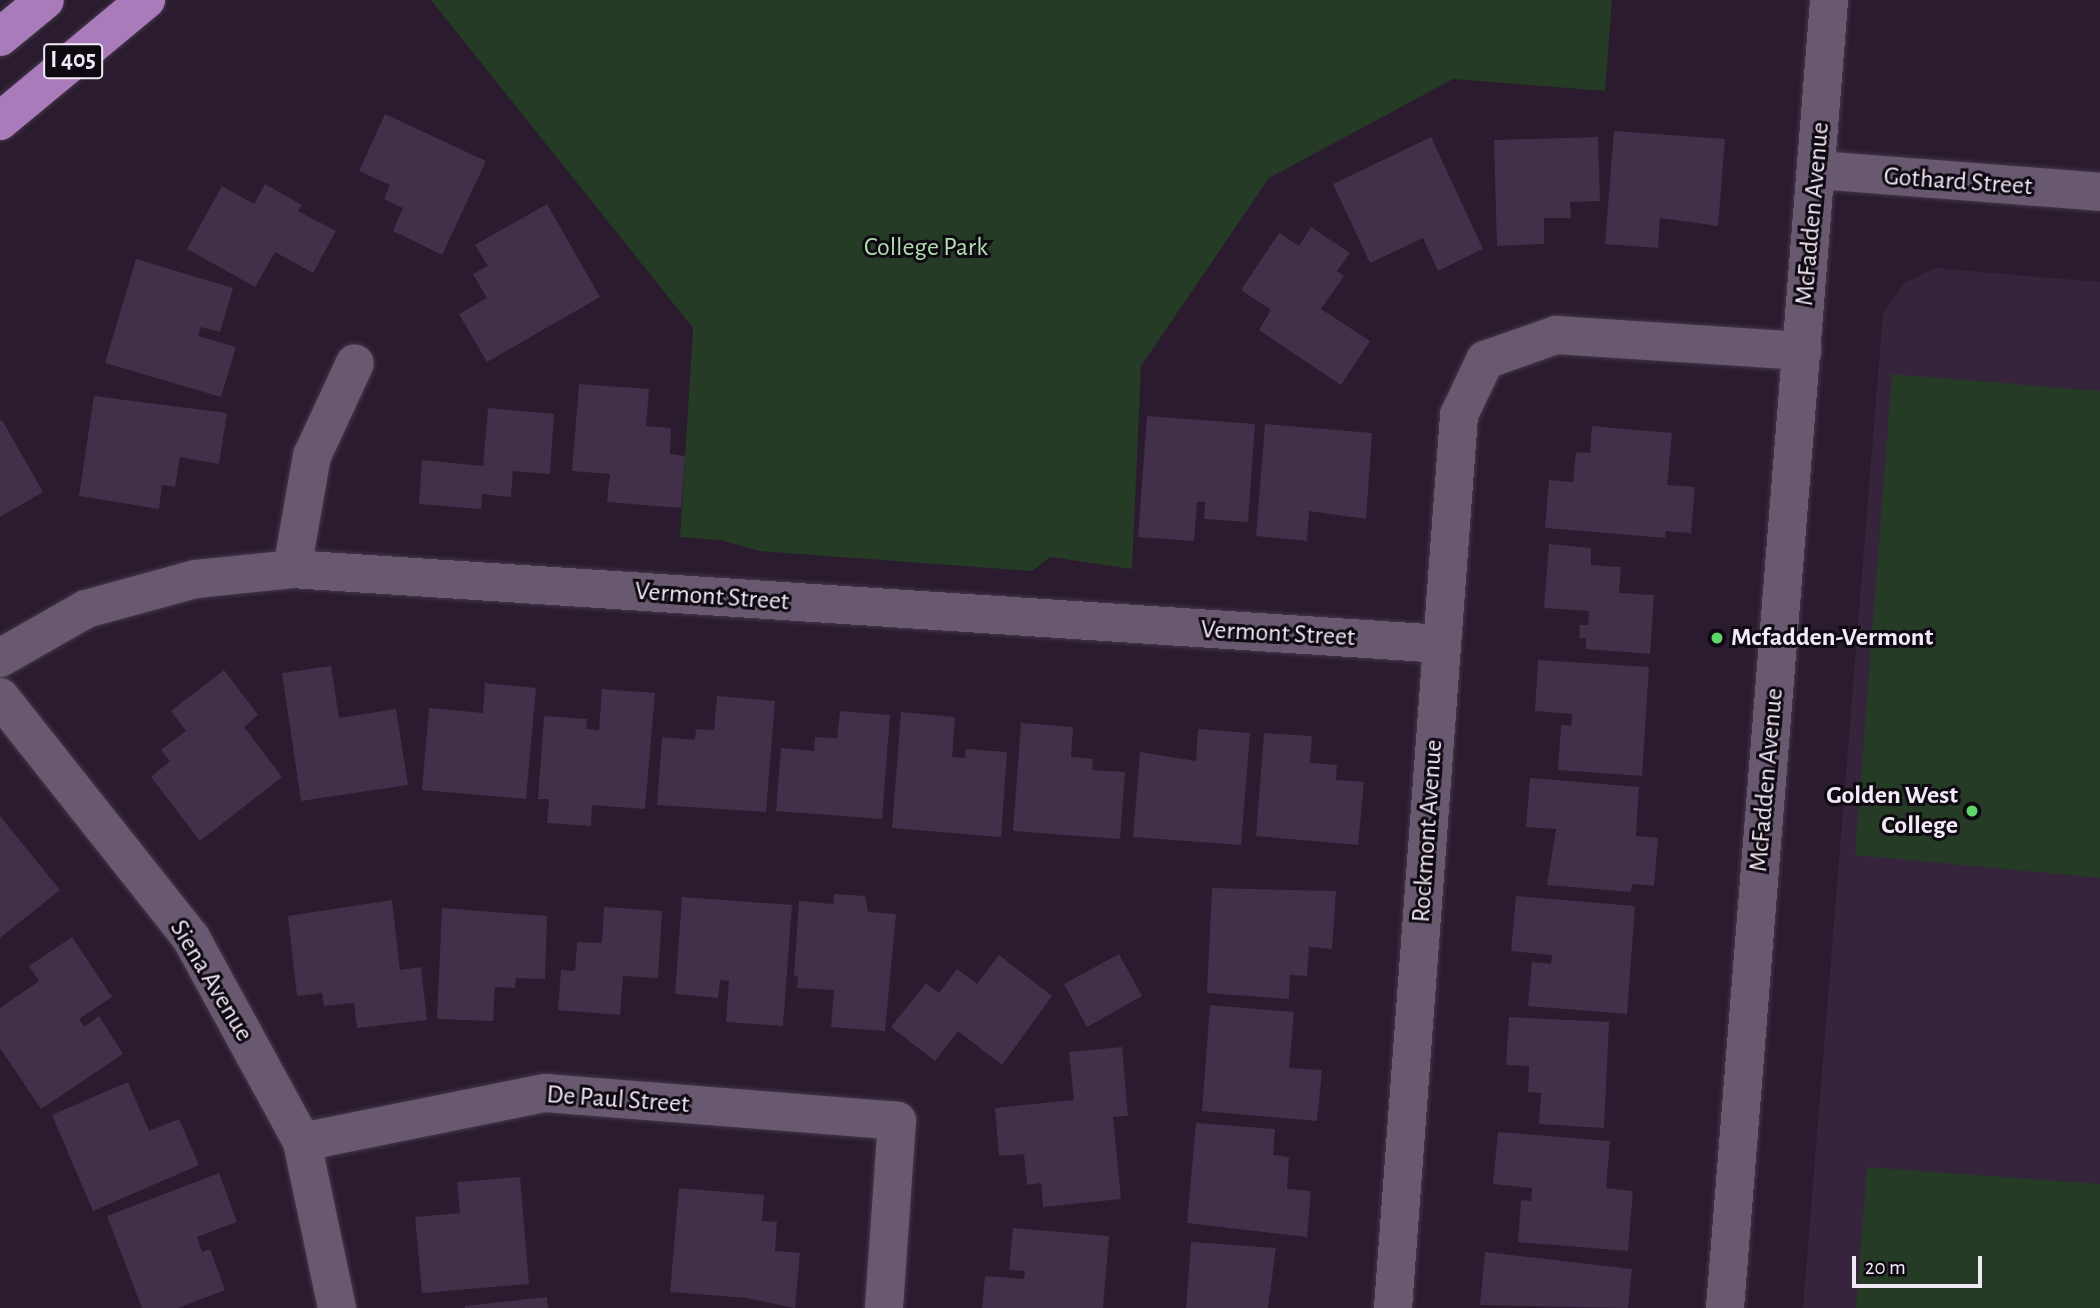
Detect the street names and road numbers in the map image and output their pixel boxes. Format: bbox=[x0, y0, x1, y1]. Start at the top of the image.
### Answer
road number: I 405 bbox=[42, 40, 104, 82]
street label: McFadden Avenue bbox=[1789, 121, 1837, 307]
street label: Gothard Street bbox=[1883, 161, 2033, 203]
street label: Vermont Street bbox=[634, 576, 790, 618]
street label: Vermont Street bbox=[1200, 614, 1356, 654]
street label: McFadden Avenue bbox=[1743, 687, 1791, 873]
street label: Rockmont Avenue bbox=[1406, 739, 1450, 923]
street label: Siena Avenue bbox=[163, 915, 259, 1047]
street label: De Paul Street bbox=[546, 1079, 690, 1121]

